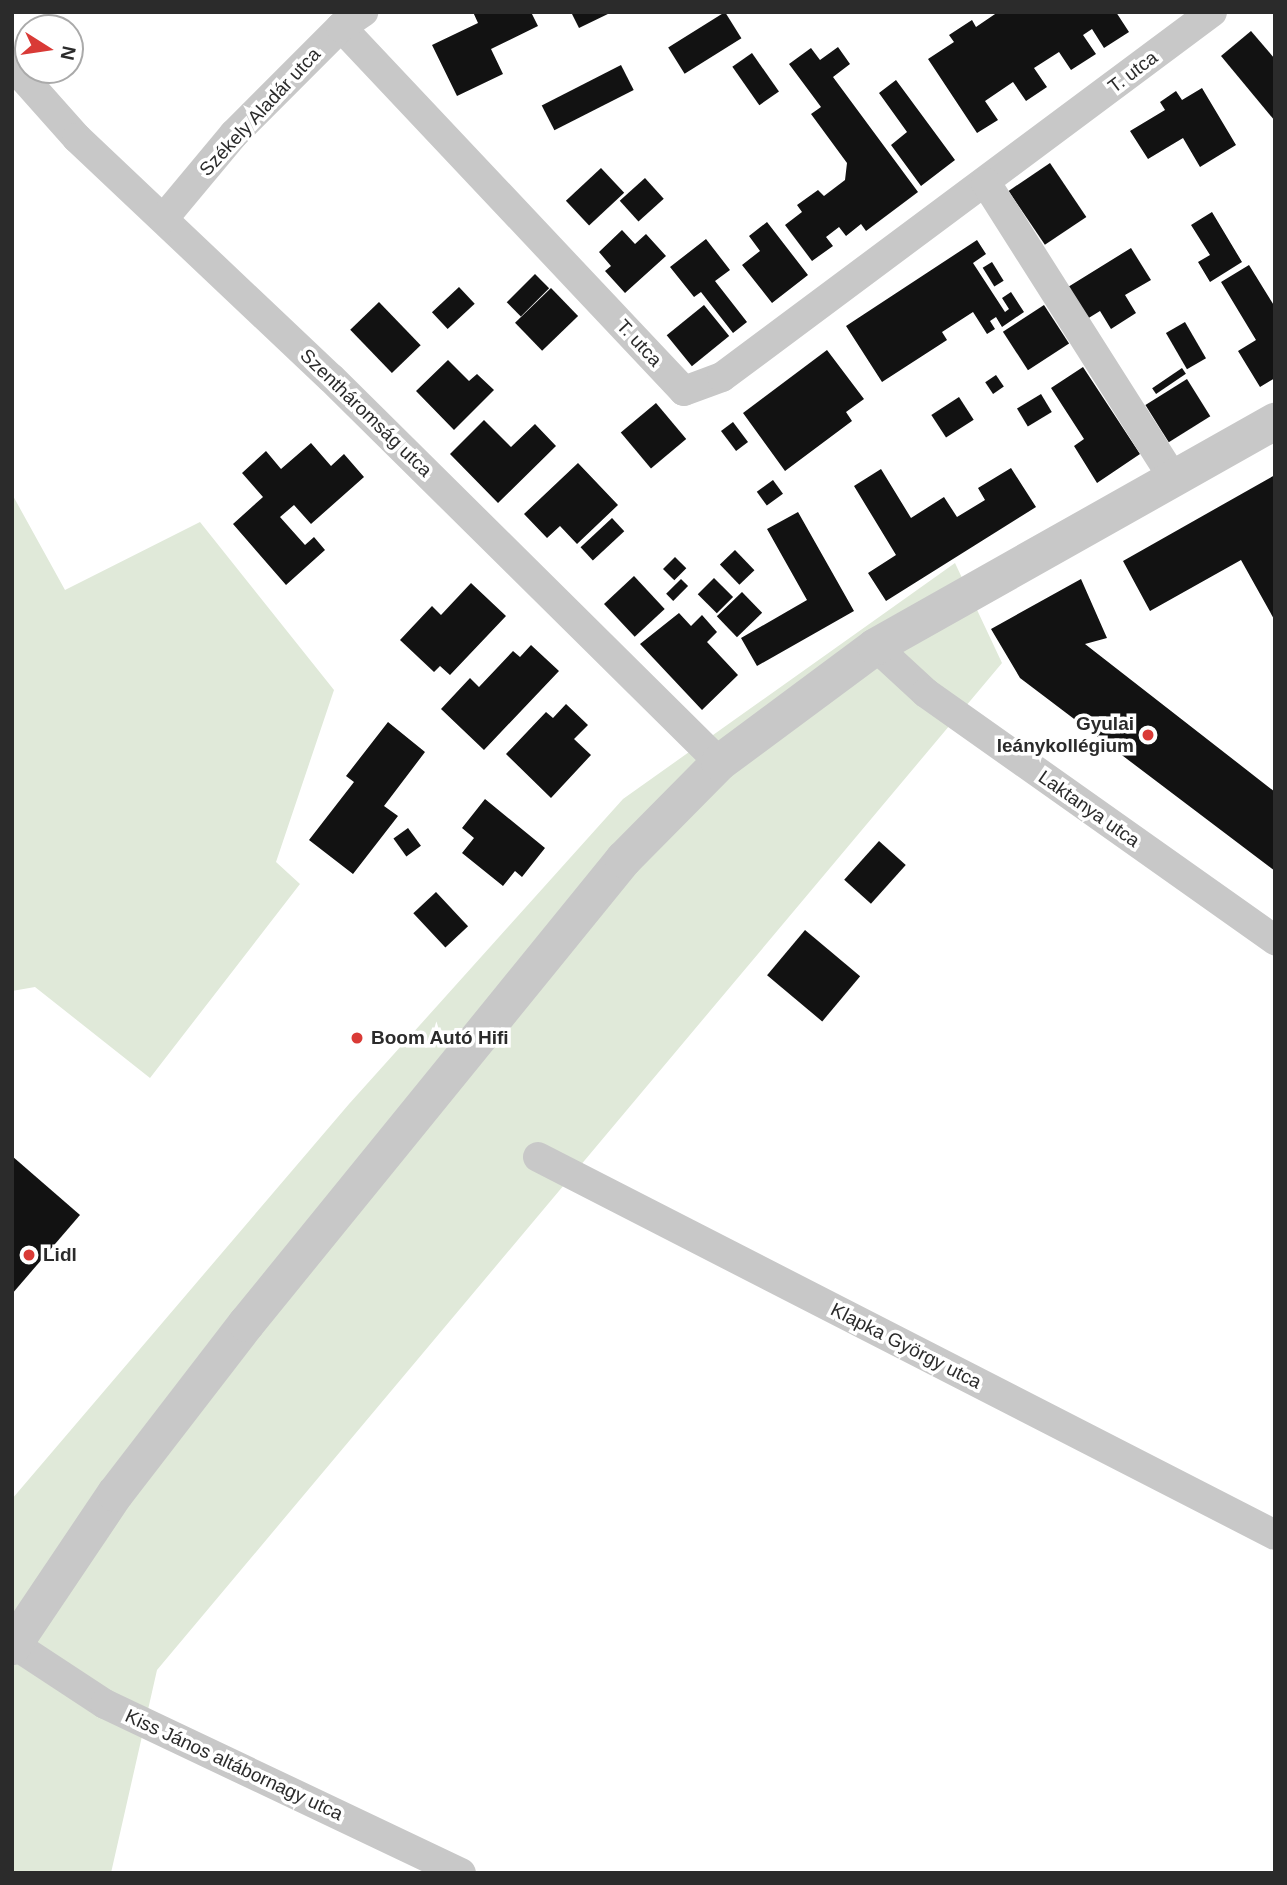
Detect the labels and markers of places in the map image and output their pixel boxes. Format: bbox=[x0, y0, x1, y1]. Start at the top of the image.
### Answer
place label: Gyulai leánykollégium bbox=[997, 713, 1134, 757]
marker: Gyulai leánykollégium bbox=[1140, 727, 1156, 743]
place label: Boom Autó Hifi bbox=[371, 1027, 509, 1049]
marker: Boom Autó Hifi bbox=[349, 1030, 365, 1046]
place label: Lidl bbox=[43, 1244, 77, 1266]
marker: Lidl bbox=[21, 1247, 37, 1263]

